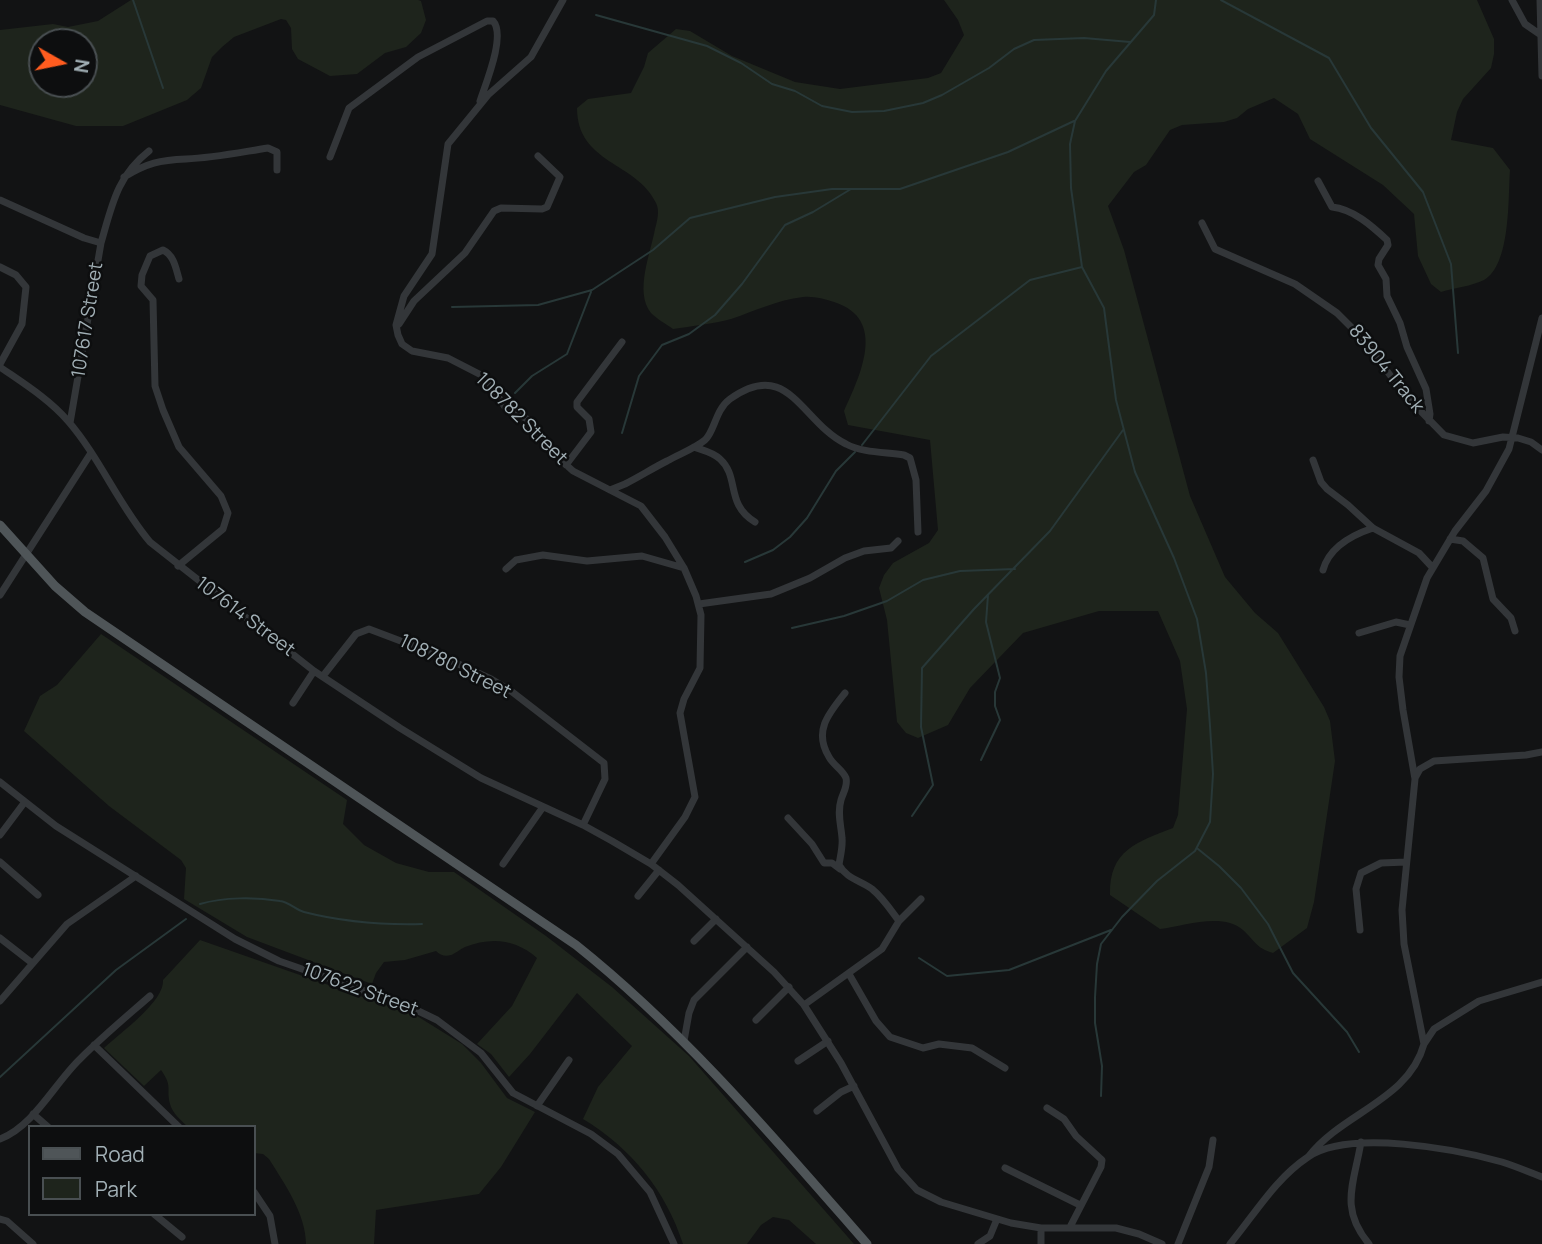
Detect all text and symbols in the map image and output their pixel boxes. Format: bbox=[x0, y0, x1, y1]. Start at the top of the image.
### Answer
north arrow bbox=[28, 28, 98, 98]
text: N bbox=[68, 57, 96, 75]
street label: 107617 Street bbox=[68, 261, 108, 379]
street label: 83904 Track bbox=[1343, 320, 1429, 418]
street label: 108782 Street bbox=[470, 368, 572, 470]
street label: 107614 Street bbox=[191, 572, 299, 662]
street label: 108780 Street bbox=[395, 630, 515, 704]
street label: 107622 Street bbox=[299, 958, 421, 1022]
legend bbox=[28, 1125, 256, 1216]
text: Road bbox=[95, 1140, 145, 1168]
text: Park bbox=[95, 1175, 137, 1203]

